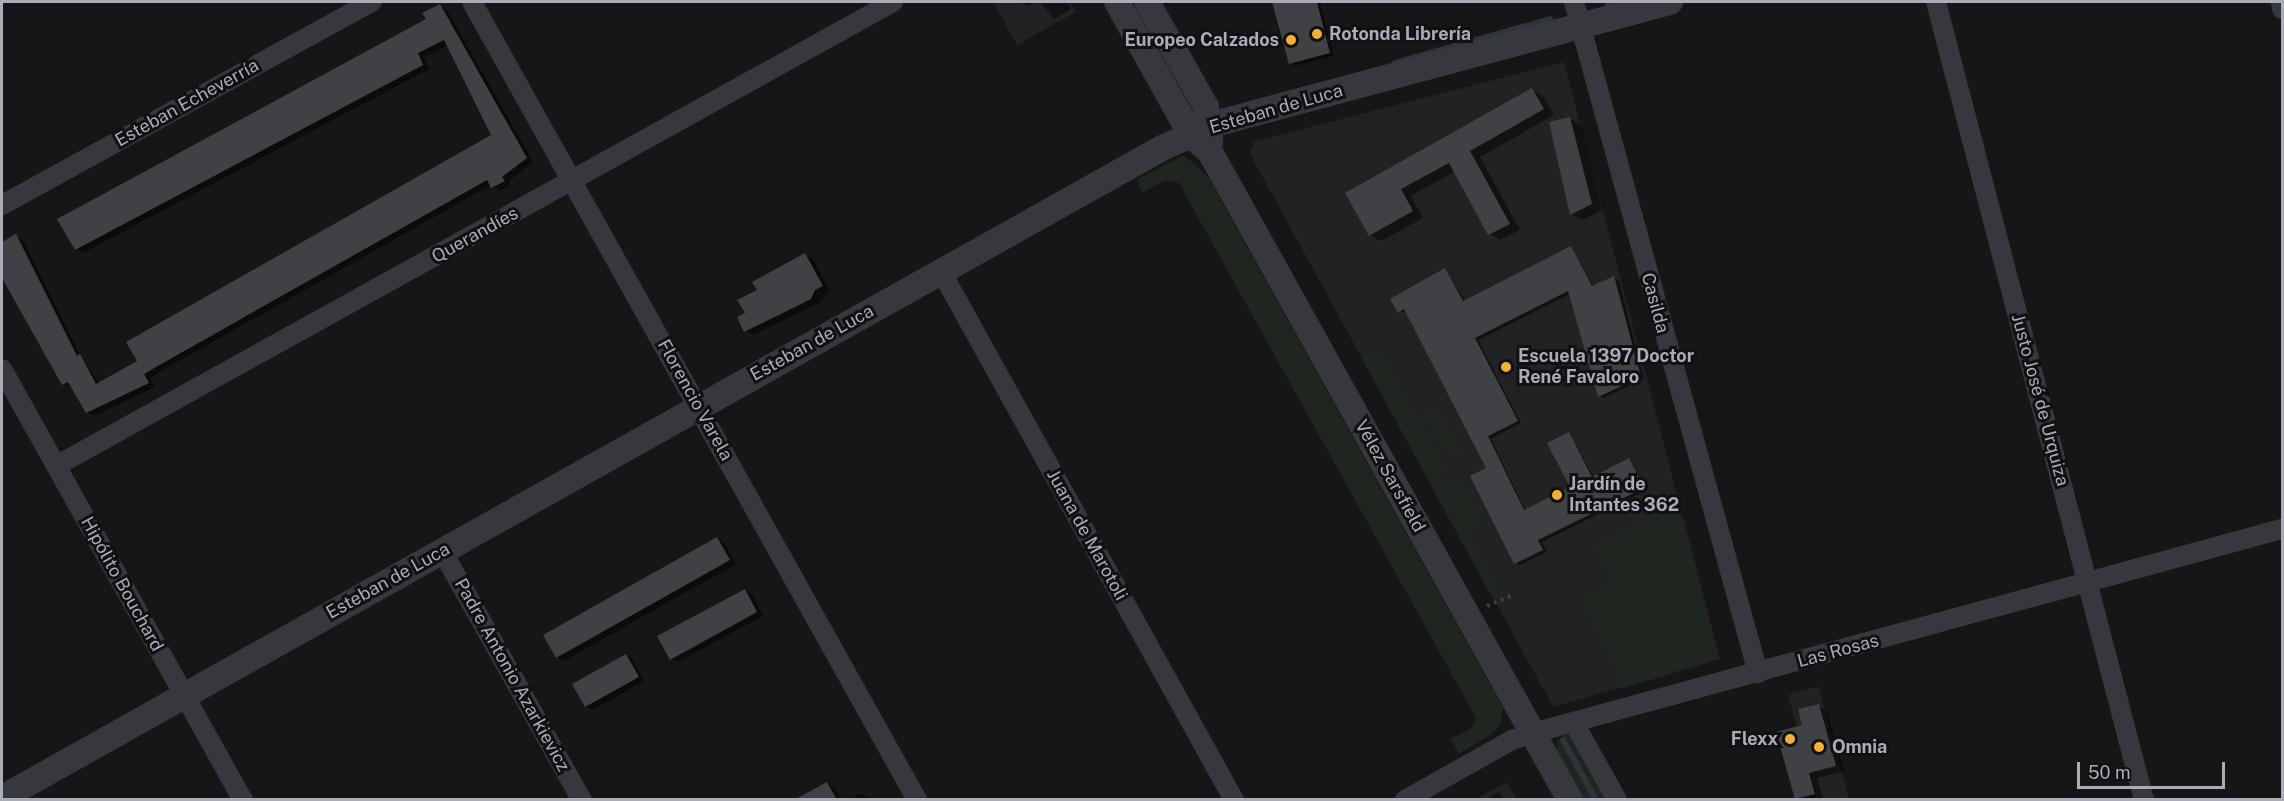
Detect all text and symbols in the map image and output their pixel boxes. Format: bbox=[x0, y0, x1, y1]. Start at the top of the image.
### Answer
place label: Rotonda Librería bbox=[1329, 23, 1471, 45]
marker: Rotonda Librería bbox=[1310, 27, 1324, 41]
place label: Europeo Calzados bbox=[1124, 29, 1279, 51]
marker: Europeo Calzados bbox=[1284, 33, 1298, 47]
street label: Esteban Echeverría bbox=[111, 55, 263, 151]
street label: Esteban de Luca bbox=[1207, 80, 1345, 138]
street label: Querandíes bbox=[428, 202, 522, 268]
street label: Casilda bbox=[1637, 270, 1673, 336]
street label: Esteban de Luca bbox=[746, 300, 878, 386]
street label: Justo José de Urquiza bbox=[2007, 311, 2073, 489]
street label: Florencio Varela bbox=[653, 335, 737, 465]
place label: Escuela 1397 Doctor René Favaloro bbox=[1518, 346, 1694, 388]
marker: Escuela 1397 Doctor René Favaloro bbox=[1499, 360, 1513, 374]
street label: Vélez Sarsfield bbox=[1350, 416, 1430, 536]
street label: Juana de Marotoli bbox=[1042, 466, 1132, 604]
place label: Jardín de Intantes 362 bbox=[1569, 474, 1679, 516]
marker: Jardín de Intantes 362 bbox=[1550, 488, 1564, 502]
street label: Hipólito Bouchard bbox=[76, 513, 168, 655]
street label: Esteban de Luca bbox=[322, 538, 454, 624]
street label: Padre Antonio Azarkievicz bbox=[450, 575, 574, 775]
street label: Las Rosas bbox=[1795, 630, 1881, 672]
place label: Flexx bbox=[1731, 728, 1778, 750]
marker: Flexx bbox=[1783, 732, 1797, 746]
place label: Omnia bbox=[1832, 736, 1887, 758]
marker: Omnia bbox=[1810, 738, 1828, 756]
scale bar bbox=[2080, 750, 2228, 788]
text: 50 m bbox=[2088, 762, 2131, 783]

